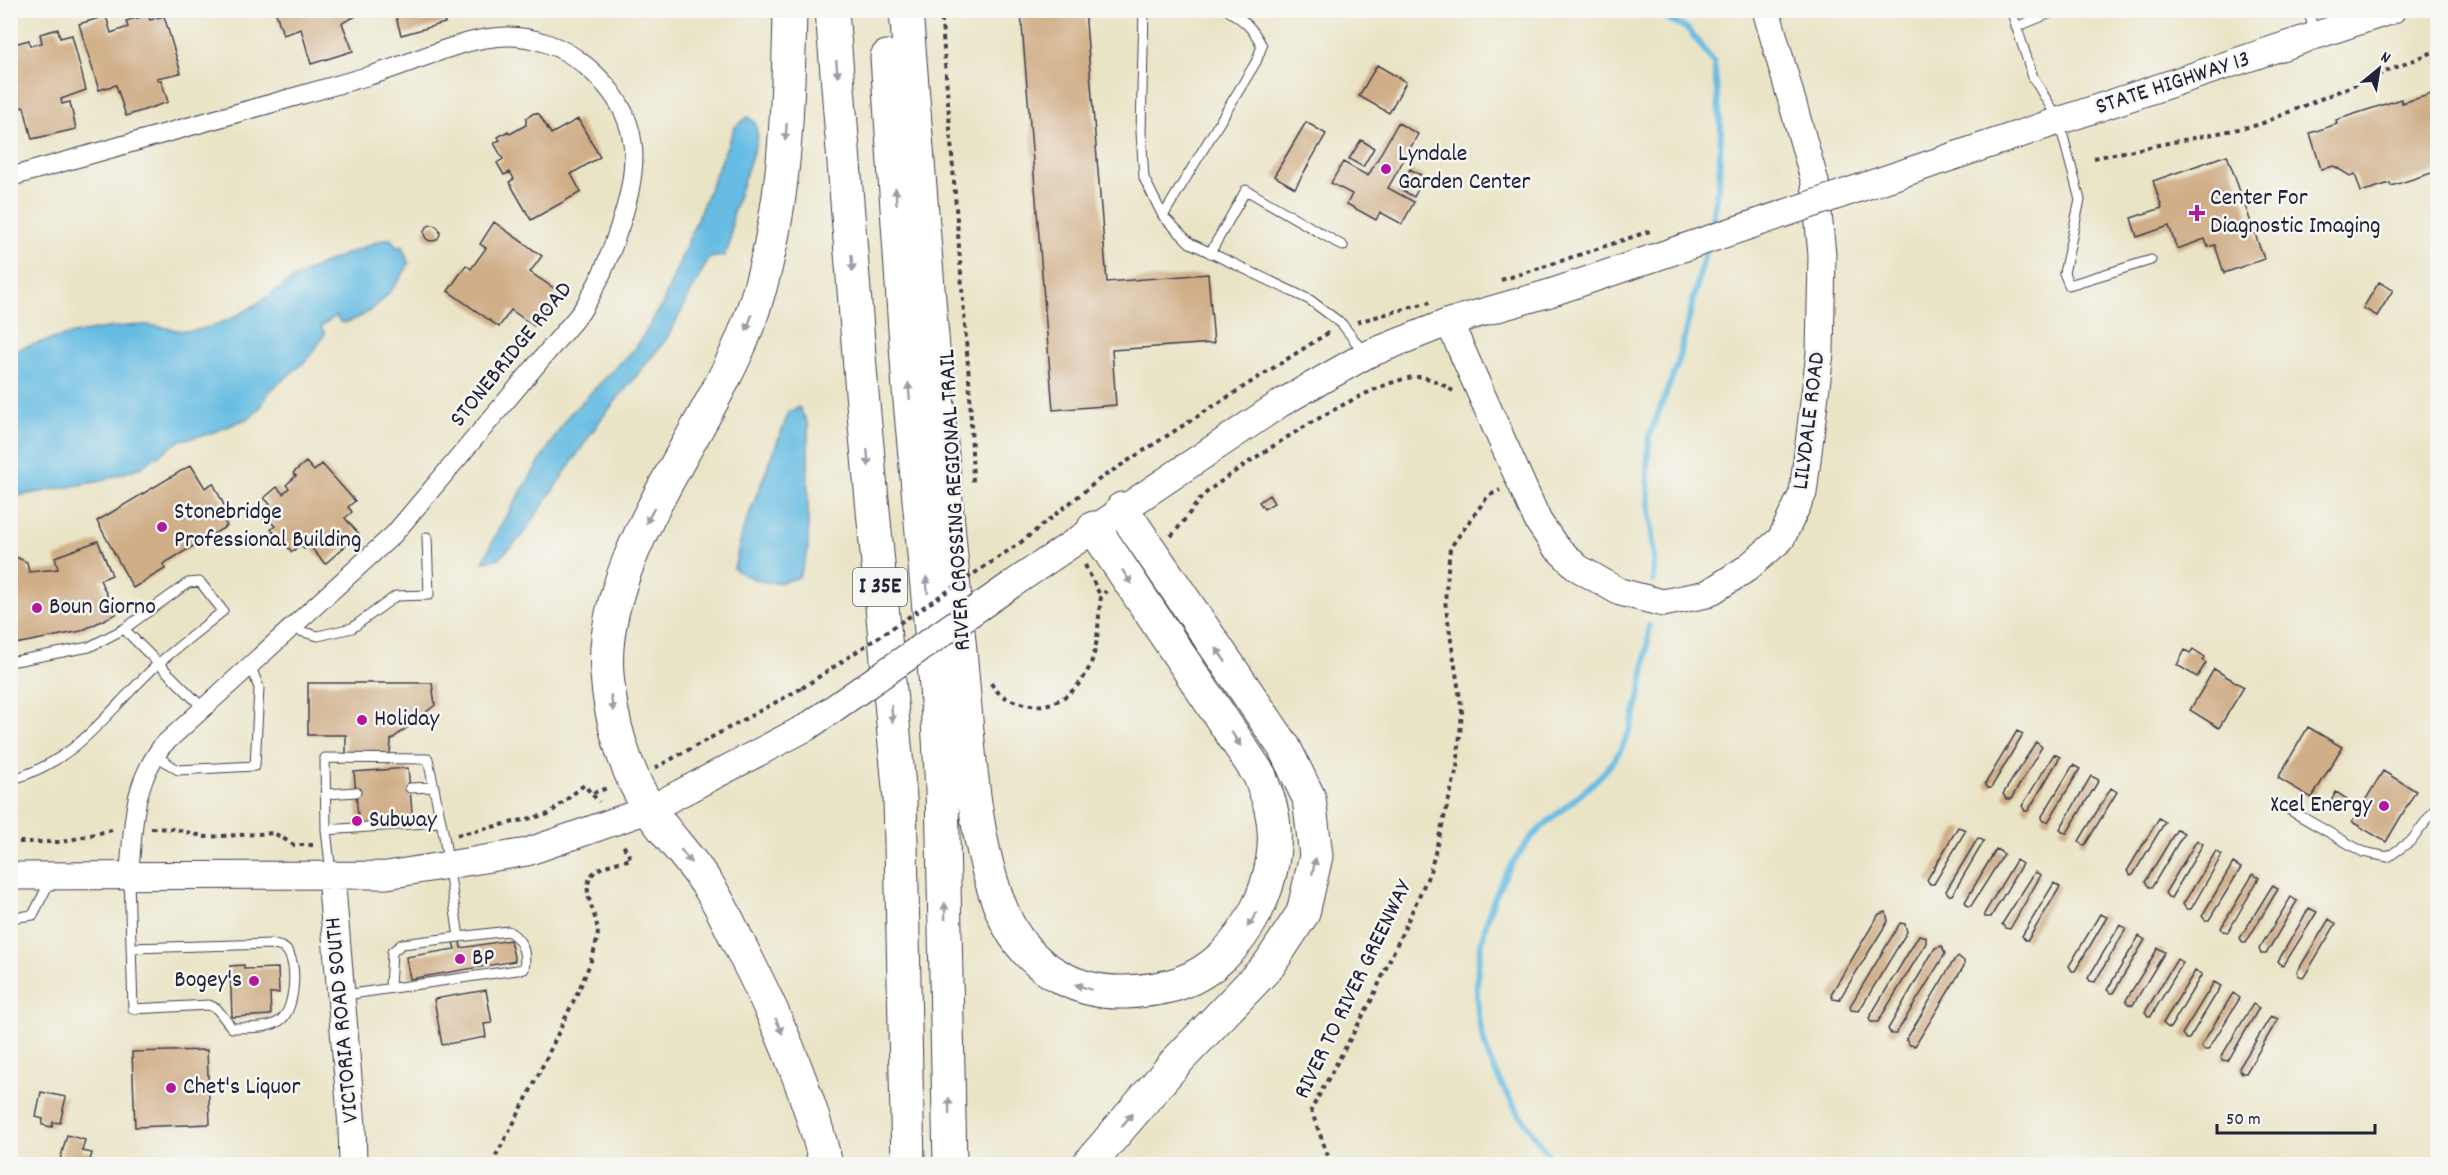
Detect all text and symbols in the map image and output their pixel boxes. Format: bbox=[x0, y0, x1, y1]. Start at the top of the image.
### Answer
north arrow bbox=[2349, 39, 2409, 99]
street label: STATE HIGHWAY 13 bbox=[2091, 43, 2255, 125]
text: N bbox=[2376, 46, 2395, 70]
one-way arrow bbox=[832, 59, 842, 78]
one-way arrow bbox=[781, 122, 791, 141]
place label: Lyndale Garden Center bbox=[1398, 138, 1531, 200]
marker: Lyndale Garden Center bbox=[1379, 162, 1393, 176]
place label: Center For Diagnostic Imaging bbox=[2210, 182, 2381, 244]
one-way arrow bbox=[892, 187, 901, 206]
marker: Center For Diagnostic Imaging bbox=[2188, 204, 2206, 222]
one-way arrow bbox=[847, 254, 857, 273]
street label: STONEBRIDGE ROAD bbox=[442, 275, 582, 435]
one-way arrow bbox=[743, 314, 753, 332]
street label: RIVER CROSSING REGIONAL TRAIL bbox=[931, 348, 981, 652]
street label: LILYDALE ROAD bbox=[1785, 350, 1835, 492]
one-way arrow bbox=[904, 381, 914, 400]
one-way arrow bbox=[863, 448, 873, 467]
place label: Stonebridge Professional Building bbox=[174, 496, 361, 558]
one-way arrow bbox=[645, 508, 655, 525]
marker: Stonebridge Professional Building bbox=[155, 520, 169, 534]
road number: I 35E bbox=[853, 568, 907, 606]
one-way arrow bbox=[1121, 569, 1132, 585]
one-way arrow bbox=[922, 576, 932, 595]
place label: Boun Giorno bbox=[49, 591, 156, 625]
marker: Boun Giorno bbox=[30, 601, 44, 615]
one-way arrow bbox=[1215, 647, 1227, 663]
one-way arrow bbox=[608, 694, 617, 713]
place label: Holiday bbox=[374, 703, 441, 737]
one-way arrow bbox=[887, 705, 897, 724]
marker: Holiday bbox=[355, 713, 369, 727]
one-way arrow bbox=[1230, 731, 1241, 747]
place label: Xcel Energy bbox=[2270, 789, 2373, 823]
marker: Xcel Energy bbox=[2377, 799, 2391, 813]
place label: Subway bbox=[369, 804, 438, 838]
marker: Subway bbox=[350, 814, 364, 828]
one-way arrow bbox=[679, 848, 691, 863]
one-way arrow bbox=[1310, 856, 1319, 875]
street label: RIVER TO RIVER GREENWAY bbox=[1286, 874, 1422, 1105]
one-way arrow bbox=[940, 902, 950, 921]
one-way arrow bbox=[1246, 912, 1257, 928]
street label: VICTORIA ROAD SOUTH bbox=[317, 916, 369, 1124]
place label: BP bbox=[472, 942, 494, 976]
marker: BP bbox=[453, 952, 467, 966]
place label: Bogey's bbox=[174, 964, 242, 998]
marker: Bogey's bbox=[247, 974, 261, 988]
one-way arrow bbox=[1074, 982, 1092, 991]
one-way arrow bbox=[775, 1017, 785, 1035]
place label: Chet's Liquor bbox=[183, 1071, 301, 1105]
marker: Chet's Liquor bbox=[164, 1081, 178, 1095]
one-way arrow bbox=[944, 1097, 954, 1116]
scale bar bbox=[2217, 1097, 2374, 1135]
text: 50 m bbox=[2226, 1108, 2261, 1133]
one-way arrow bbox=[1120, 1113, 1133, 1128]

